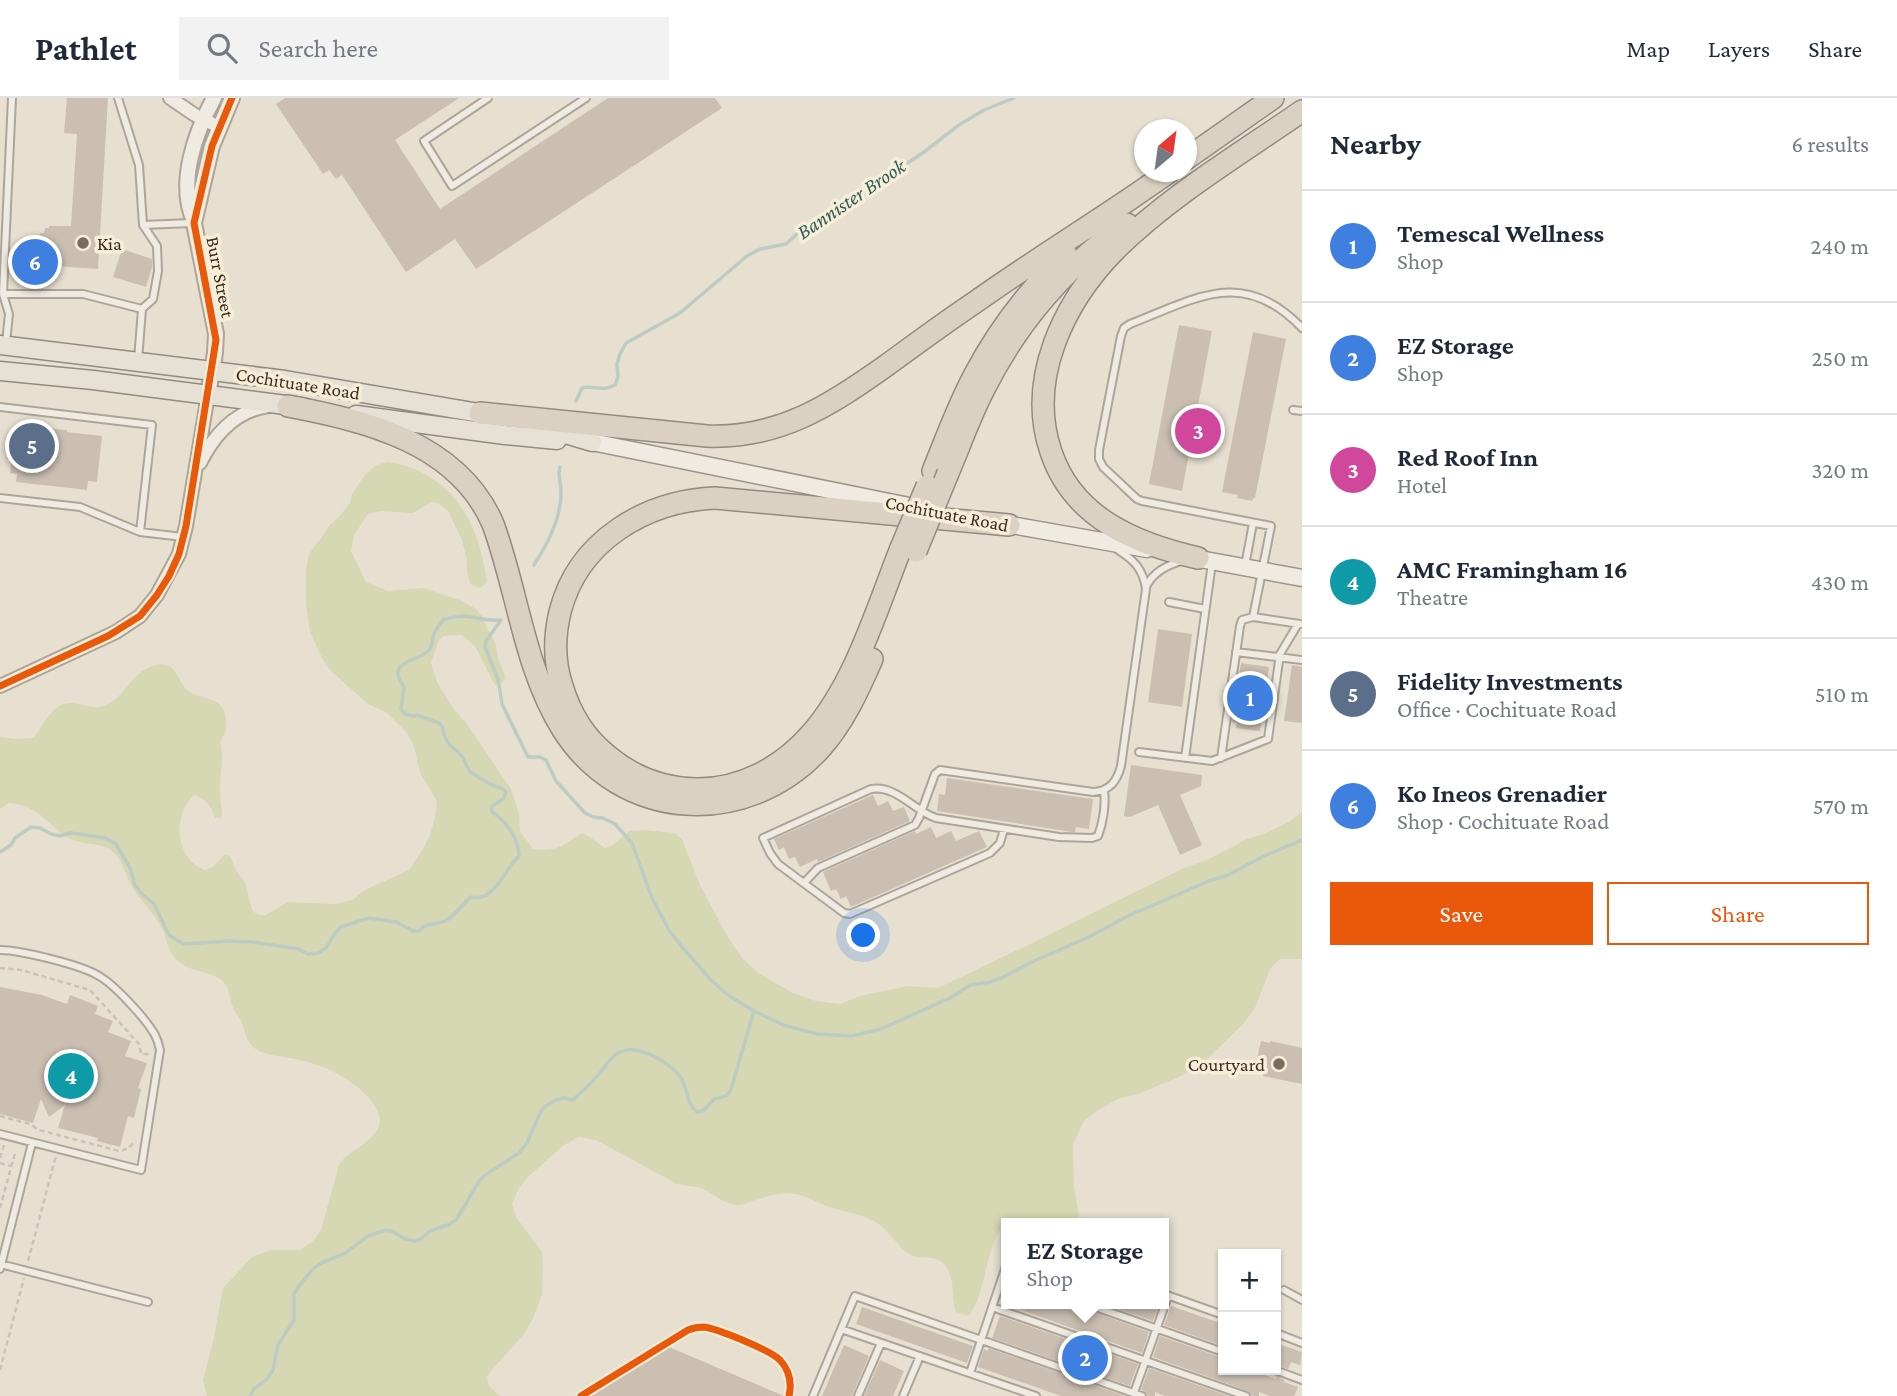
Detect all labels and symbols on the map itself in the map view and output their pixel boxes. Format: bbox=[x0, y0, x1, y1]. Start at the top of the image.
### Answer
north arrow bbox=[1134, 119, 1197, 182]
water label: Bannister Brook bbox=[792, 153, 911, 244]
place label: Kia bbox=[97, 233, 122, 254]
marker: Kia bbox=[75, 235, 91, 251]
street label: Burr Street bbox=[202, 235, 239, 320]
pin: 6 bbox=[12, 236, 58, 288]
street label: Cochituate Road bbox=[234, 363, 361, 404]
pin: 3 bbox=[1175, 405, 1221, 457]
pin: 5 bbox=[9, 420, 55, 472]
street label: Cochituate Road bbox=[883, 491, 1010, 536]
pin: 1 bbox=[1227, 672, 1273, 724]
your location bbox=[846, 918, 880, 952]
pin: 4 bbox=[48, 1050, 94, 1102]
place label: Courtyard bbox=[1188, 1054, 1265, 1075]
marker: Courtyard bbox=[1271, 1056, 1287, 1072]
pin: 2 bbox=[1062, 1332, 1108, 1384]

